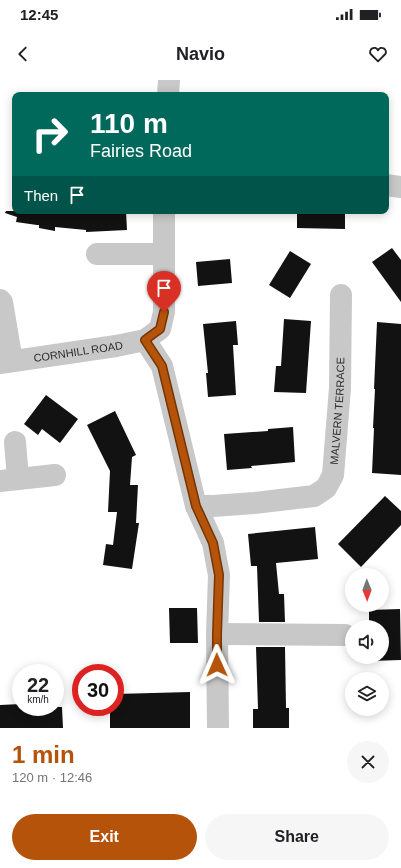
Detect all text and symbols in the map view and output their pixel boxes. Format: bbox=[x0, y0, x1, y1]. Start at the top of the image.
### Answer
text: 12:45 bbox=[20, 6, 58, 23]
icon: back bbox=[12, 43, 34, 65]
icon: heart bbox=[367, 43, 389, 65]
text: Navio bbox=[176, 44, 225, 64]
icon: right bbox=[24, 108, 76, 160]
text: 110 m bbox=[90, 108, 168, 139]
text: Fairies Road bbox=[90, 141, 192, 161]
icon: arrive bbox=[66, 184, 88, 206]
text: Then bbox=[24, 187, 58, 204]
pin bbox=[147, 271, 181, 312]
icon: arrive bbox=[153, 277, 175, 299]
street label: CORNHILL ROAD bbox=[33, 339, 124, 364]
street label: MALVERN TERRACE bbox=[328, 357, 346, 465]
north arrow bbox=[345, 568, 389, 612]
map controls bbox=[345, 568, 389, 716]
button: sound bbox=[345, 620, 389, 664]
position arrow bbox=[196, 644, 238, 686]
speed limit sign: 30 bbox=[72, 664, 124, 716]
button: layers bbox=[345, 672, 389, 716]
text: 22 bbox=[27, 674, 49, 696]
text: km/h bbox=[27, 694, 49, 705]
text: 1 min bbox=[12, 741, 75, 768]
button: close bbox=[347, 741, 389, 783]
text: 120 m · 12:46 bbox=[12, 770, 92, 785]
button: Exit bbox=[12, 814, 197, 860]
button: Share bbox=[205, 814, 389, 860]

